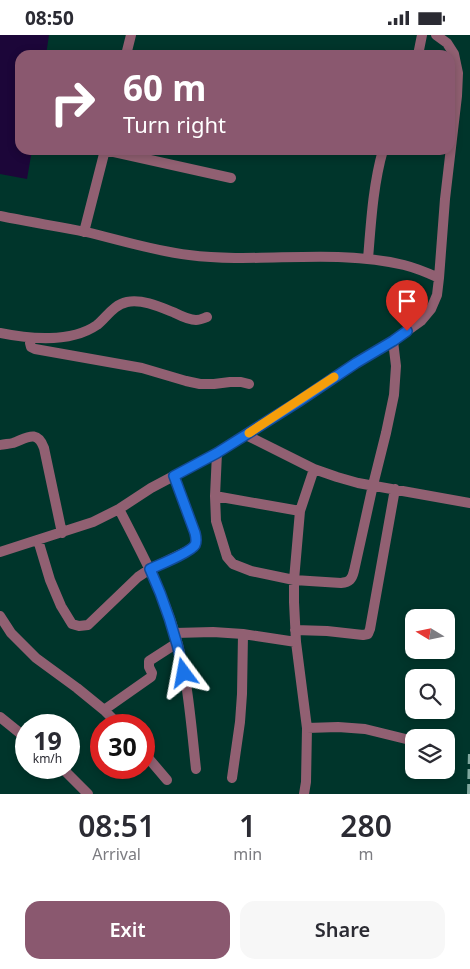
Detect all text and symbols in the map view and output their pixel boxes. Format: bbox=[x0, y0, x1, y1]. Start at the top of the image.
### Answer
text: 08:50 bbox=[25, 5, 74, 31]
text: 60 m bbox=[123, 64, 206, 111]
icon: right bbox=[40, 70, 105, 135]
text: Turn right bbox=[123, 109, 226, 139]
pin bbox=[386, 280, 428, 331]
icon: arrive bbox=[393, 287, 421, 315]
north arrow bbox=[405, 609, 455, 659]
map controls bbox=[405, 609, 455, 779]
position arrow bbox=[157, 646, 209, 698]
button: search bbox=[405, 669, 455, 719]
speed limit sign: 30 bbox=[90, 714, 155, 779]
text: 19 bbox=[33, 723, 62, 757]
button: layers bbox=[405, 729, 455, 779]
text: km/h bbox=[33, 750, 62, 767]
text: 08:51 bbox=[78, 805, 155, 846]
text: 1 bbox=[239, 805, 256, 846]
text: 280 bbox=[340, 805, 392, 846]
text: Arrival bbox=[92, 843, 141, 865]
text: min bbox=[233, 843, 262, 865]
text: m bbox=[359, 843, 374, 865]
button: Exit bbox=[25, 901, 230, 959]
button: Share bbox=[240, 901, 445, 959]

